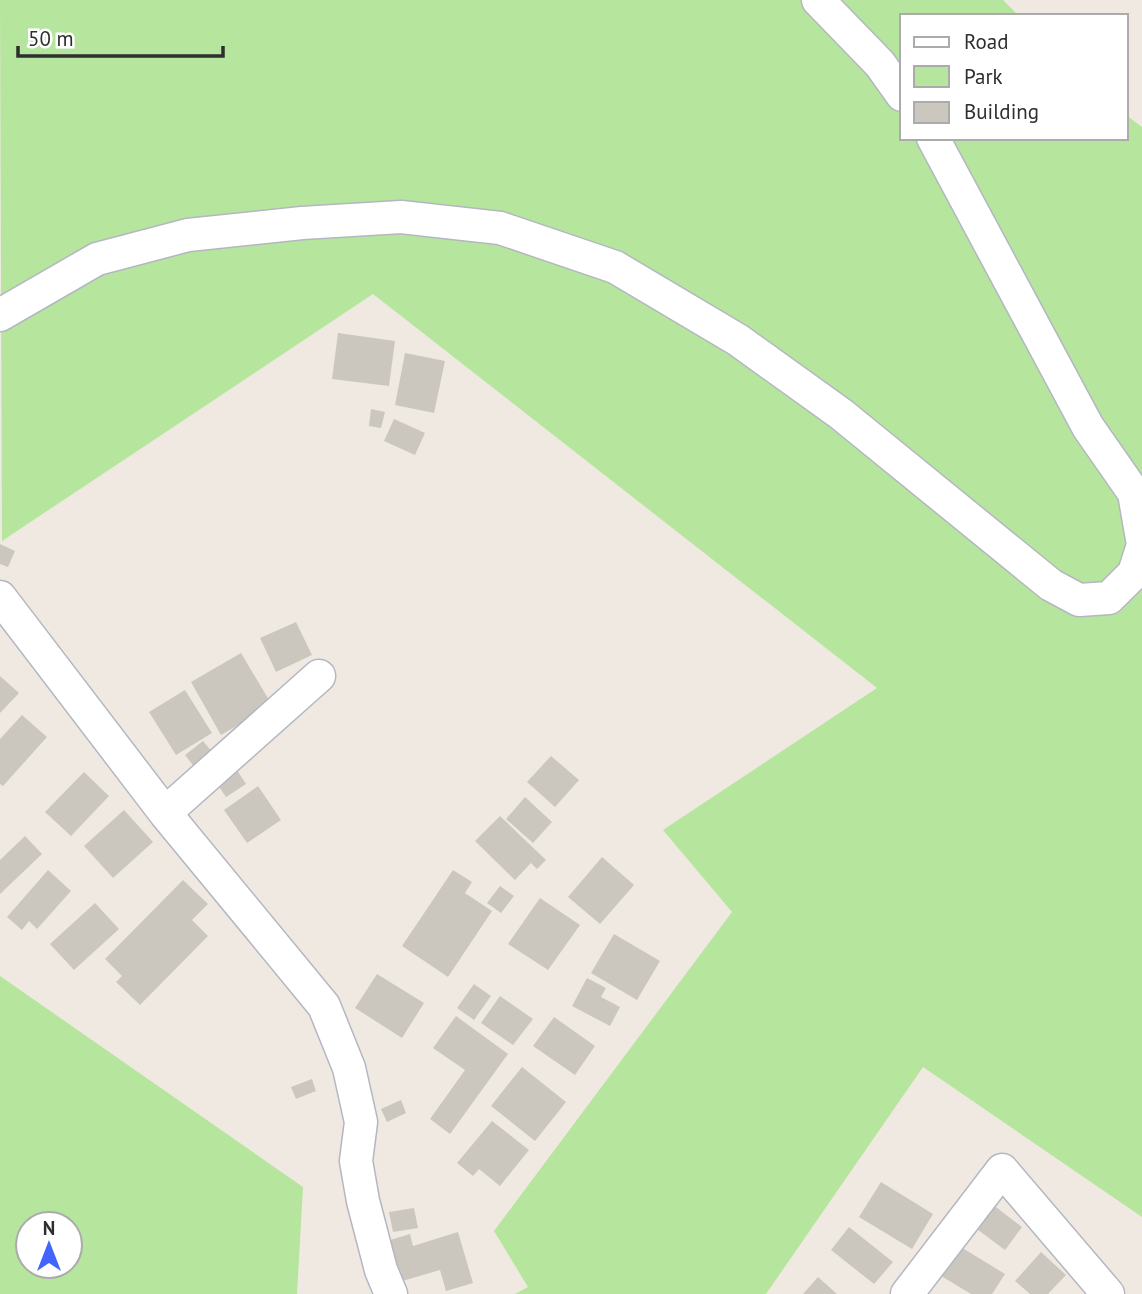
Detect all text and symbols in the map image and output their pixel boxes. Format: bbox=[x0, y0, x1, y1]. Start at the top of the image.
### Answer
scale bar bbox=[18, 14, 222, 58]
legend bbox=[900, 14, 1128, 140]
text: 50 m bbox=[28, 25, 74, 52]
text: Road bbox=[964, 28, 1008, 55]
text: Park bbox=[964, 63, 1003, 90]
text: Building bbox=[964, 98, 1039, 125]
north arrow bbox=[14, 1210, 84, 1280]
text: N bbox=[43, 1216, 55, 1240]

